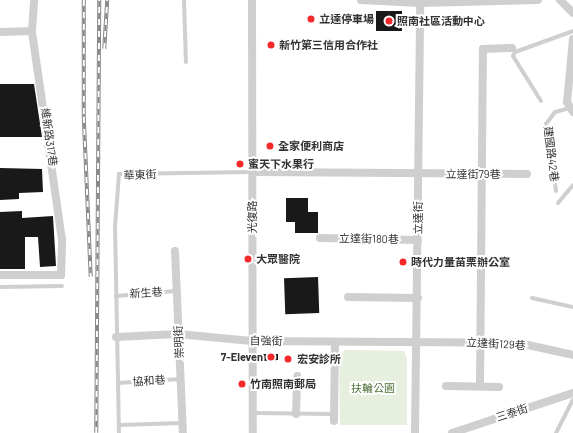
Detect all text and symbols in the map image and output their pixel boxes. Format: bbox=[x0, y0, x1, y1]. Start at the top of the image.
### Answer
place label: 立達停車場 bbox=[319, 12, 374, 26]
marker: 立達停車場 bbox=[306, 14, 316, 24]
place label: 照南社區活動中心 bbox=[397, 14, 485, 28]
marker: 照南社區活動中心 bbox=[384, 16, 394, 26]
place label: 新竹第三信用合作社 bbox=[279, 38, 378, 52]
marker: 新竹第三信用合作社 bbox=[266, 40, 276, 50]
street label: 維新路317巷 bbox=[38, 107, 60, 167]
street label: 建國路42巷 bbox=[541, 125, 561, 183]
place label: 全家便利商店 bbox=[278, 139, 344, 153]
marker: 全家便利商店 bbox=[265, 141, 275, 151]
place label: 蜜天下水果行 bbox=[248, 157, 314, 171]
marker: 蜜天下水果行 bbox=[235, 159, 245, 169]
street label: 立達街79巷 bbox=[446, 167, 500, 181]
street label: 華東街 bbox=[123, 168, 157, 182]
street label: 光復路 bbox=[245, 201, 259, 233]
street label: 立達街 bbox=[411, 202, 425, 234]
street label: 立達街180巷 bbox=[339, 232, 399, 246]
place label: 大眾醫院 bbox=[256, 252, 300, 266]
marker: 大眾醫院 bbox=[243, 254, 253, 264]
place label: 時代力量苗栗辦公室 bbox=[411, 255, 510, 269]
marker: 時代力量苗栗辦公室 bbox=[398, 257, 408, 267]
street label: 新生巷 bbox=[129, 285, 163, 301]
street label: 崇明街 bbox=[172, 325, 186, 359]
street label: 自強街 bbox=[249, 334, 283, 348]
street label: 立達街129巷 bbox=[466, 336, 526, 352]
place label: 7-Eleven bbox=[221, 350, 263, 364]
marker: 7-Eleven bbox=[266, 352, 276, 362]
place label: 宏安診所 bbox=[297, 352, 341, 366]
marker: 宏安診所 bbox=[282, 353, 294, 365]
street label: 協和巷 bbox=[132, 373, 166, 389]
place label: 竹南照南郵局 bbox=[250, 377, 316, 391]
marker: 竹南照南郵局 bbox=[237, 379, 247, 389]
park label: 扶輪公園 bbox=[351, 381, 395, 395]
street label: 三泰街 bbox=[494, 402, 530, 424]

